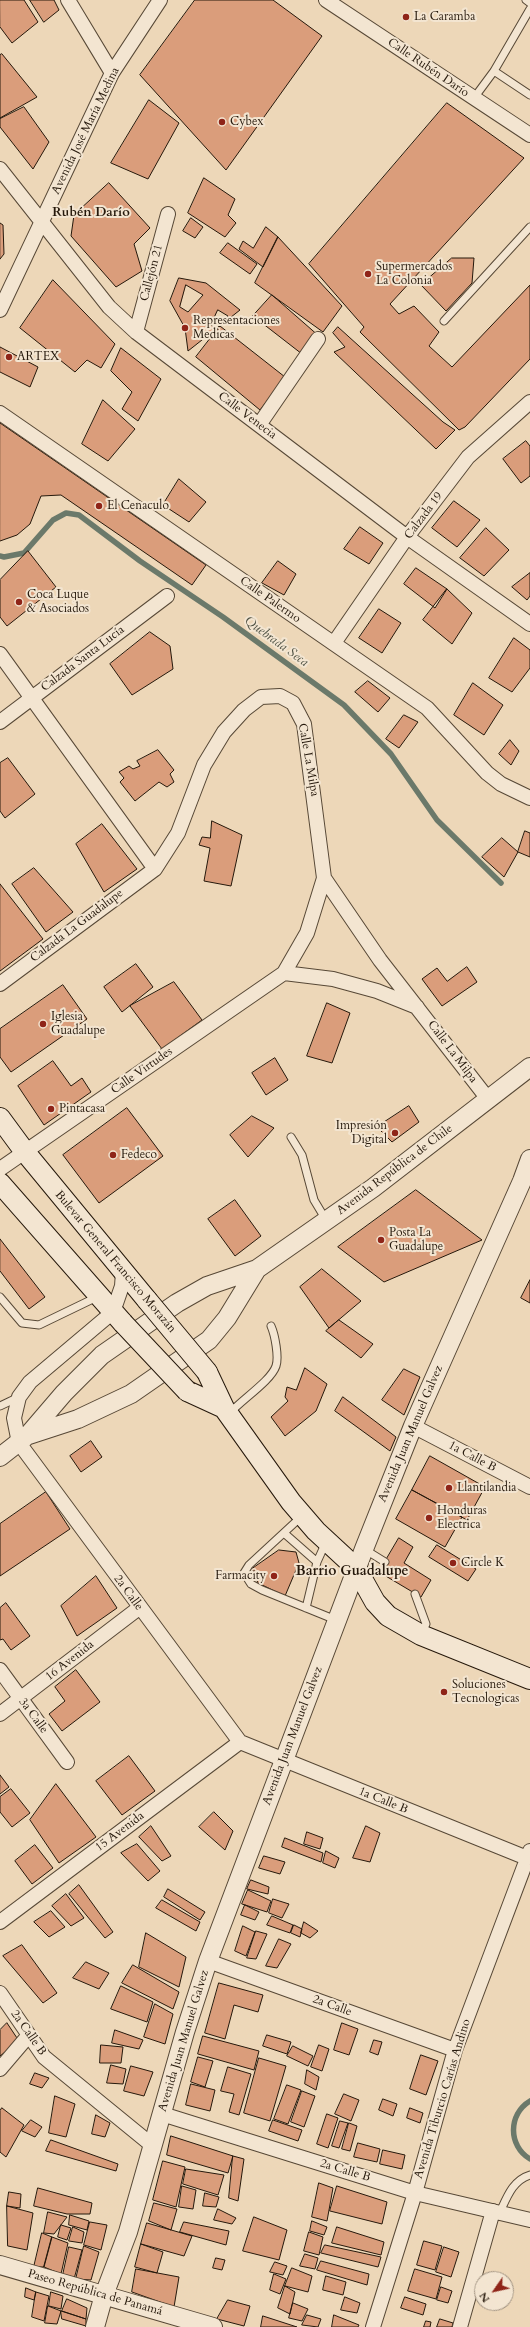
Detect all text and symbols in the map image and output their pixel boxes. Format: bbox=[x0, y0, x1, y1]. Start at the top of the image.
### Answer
place label: La Caramba bbox=[414, 10, 475, 24]
marker: La Caramba bbox=[401, 12, 411, 22]
street label: Calle Rubén Darío bbox=[385, 35, 471, 101]
street label: Avenida José María Medina bbox=[49, 65, 123, 197]
place label: Cybex bbox=[230, 115, 263, 129]
marker: Cybex bbox=[217, 117, 227, 127]
district label: Rubén Darío bbox=[52, 205, 130, 221]
street label: Callejón 21 bbox=[138, 243, 166, 303]
place label: Supermercados La Colonia bbox=[376, 260, 452, 288]
marker: Supermercados La Colonia bbox=[363, 269, 373, 279]
place label: Representaciones Medicas bbox=[193, 314, 280, 342]
marker: Representaciones Medicas bbox=[180, 323, 190, 333]
place label: ARTEX bbox=[17, 350, 59, 364]
marker: ARTEX bbox=[4, 352, 14, 362]
street label: Calle Venecia bbox=[215, 389, 279, 443]
street label: Calzada 19 bbox=[402, 490, 446, 542]
place label: El Cenaculo bbox=[107, 499, 169, 513]
marker: El Cenaculo bbox=[94, 501, 104, 511]
street label: Calle Palermo bbox=[237, 574, 303, 626]
place label: Coca Luque & Asociados bbox=[27, 588, 89, 616]
marker: Coca Luque & Asociados bbox=[14, 597, 24, 607]
water label: Quebrada Seca bbox=[241, 614, 311, 670]
street label: Calzada Santa Lucía bbox=[38, 623, 128, 695]
street label: Calle La Milpa bbox=[294, 722, 322, 798]
street label: Calzada La Guadalupe bbox=[28, 886, 126, 966]
place label: Iglesia Guadalupe bbox=[51, 1010, 105, 1038]
street label: Calle La Milpa bbox=[424, 1018, 480, 1086]
marker: Iglesia Guadalupe bbox=[38, 1019, 48, 1029]
street label: Calle Virtudes bbox=[108, 1044, 176, 1098]
place label: Pintacasa bbox=[59, 1102, 105, 1116]
marker: Pintacasa bbox=[46, 1104, 56, 1114]
place label: Impresión Digital bbox=[336, 1119, 387, 1147]
street label: Avenida República de Chile bbox=[334, 1122, 456, 1218]
marker: Impresión Digital bbox=[390, 1128, 400, 1138]
place label: Fedeco bbox=[121, 1148, 157, 1162]
marker: Fedeco bbox=[108, 1150, 118, 1160]
street label: Bulevar General Francisco Morazán bbox=[51, 1188, 179, 1336]
place label: Posta La Guadalupe bbox=[389, 1226, 443, 1254]
marker: Posta La Guadalupe bbox=[376, 1235, 386, 1245]
street label: Avenida Juan Manuel Galvez bbox=[376, 1363, 446, 1505]
street label: 1a Calle B bbox=[446, 1438, 498, 1476]
place label: Llantilandia bbox=[457, 1481, 516, 1495]
marker: Llantilandia bbox=[444, 1483, 454, 1493]
place label: Honduras Electrica bbox=[437, 1504, 487, 1532]
marker: Honduras Electrica bbox=[424, 1513, 434, 1523]
place label: Circle K bbox=[461, 1556, 504, 1570]
marker: Circle K bbox=[448, 1558, 458, 1568]
district label: Barrio Guadalupe bbox=[296, 1564, 408, 1580]
place label: Farmacity bbox=[215, 1569, 266, 1583]
marker: Farmacity bbox=[269, 1571, 279, 1581]
street label: 2a Calle bbox=[110, 1572, 146, 1614]
street label: 16 Avenida bbox=[43, 1638, 97, 1684]
street label: Avenida Juan Manuel Galvez bbox=[260, 1665, 326, 1807]
place label: Soluciones Tecnologicas bbox=[452, 1678, 519, 1706]
marker: Soluciones Tecnologicas bbox=[439, 1687, 449, 1697]
street label: 3a Calle bbox=[15, 1695, 51, 1737]
street label: 1a Calle B bbox=[356, 1785, 410, 1817]
street label: 15 Avenida bbox=[93, 1809, 147, 1855]
street label: Avenida Juan Manuel Galvez bbox=[156, 1969, 212, 2113]
street label: 2a Calle bbox=[311, 1992, 353, 2020]
street label: 2a Calle B bbox=[7, 2008, 49, 2058]
street label: Avenida Tiburcio Carías Andino bbox=[412, 2017, 474, 2181]
street label: 2a Calle B bbox=[318, 2157, 372, 2185]
street label: Paseo República de Panamá bbox=[26, 2267, 164, 2319]
north arrow bbox=[474, 2271, 514, 2311]
text: N bbox=[476, 2289, 493, 2306]

